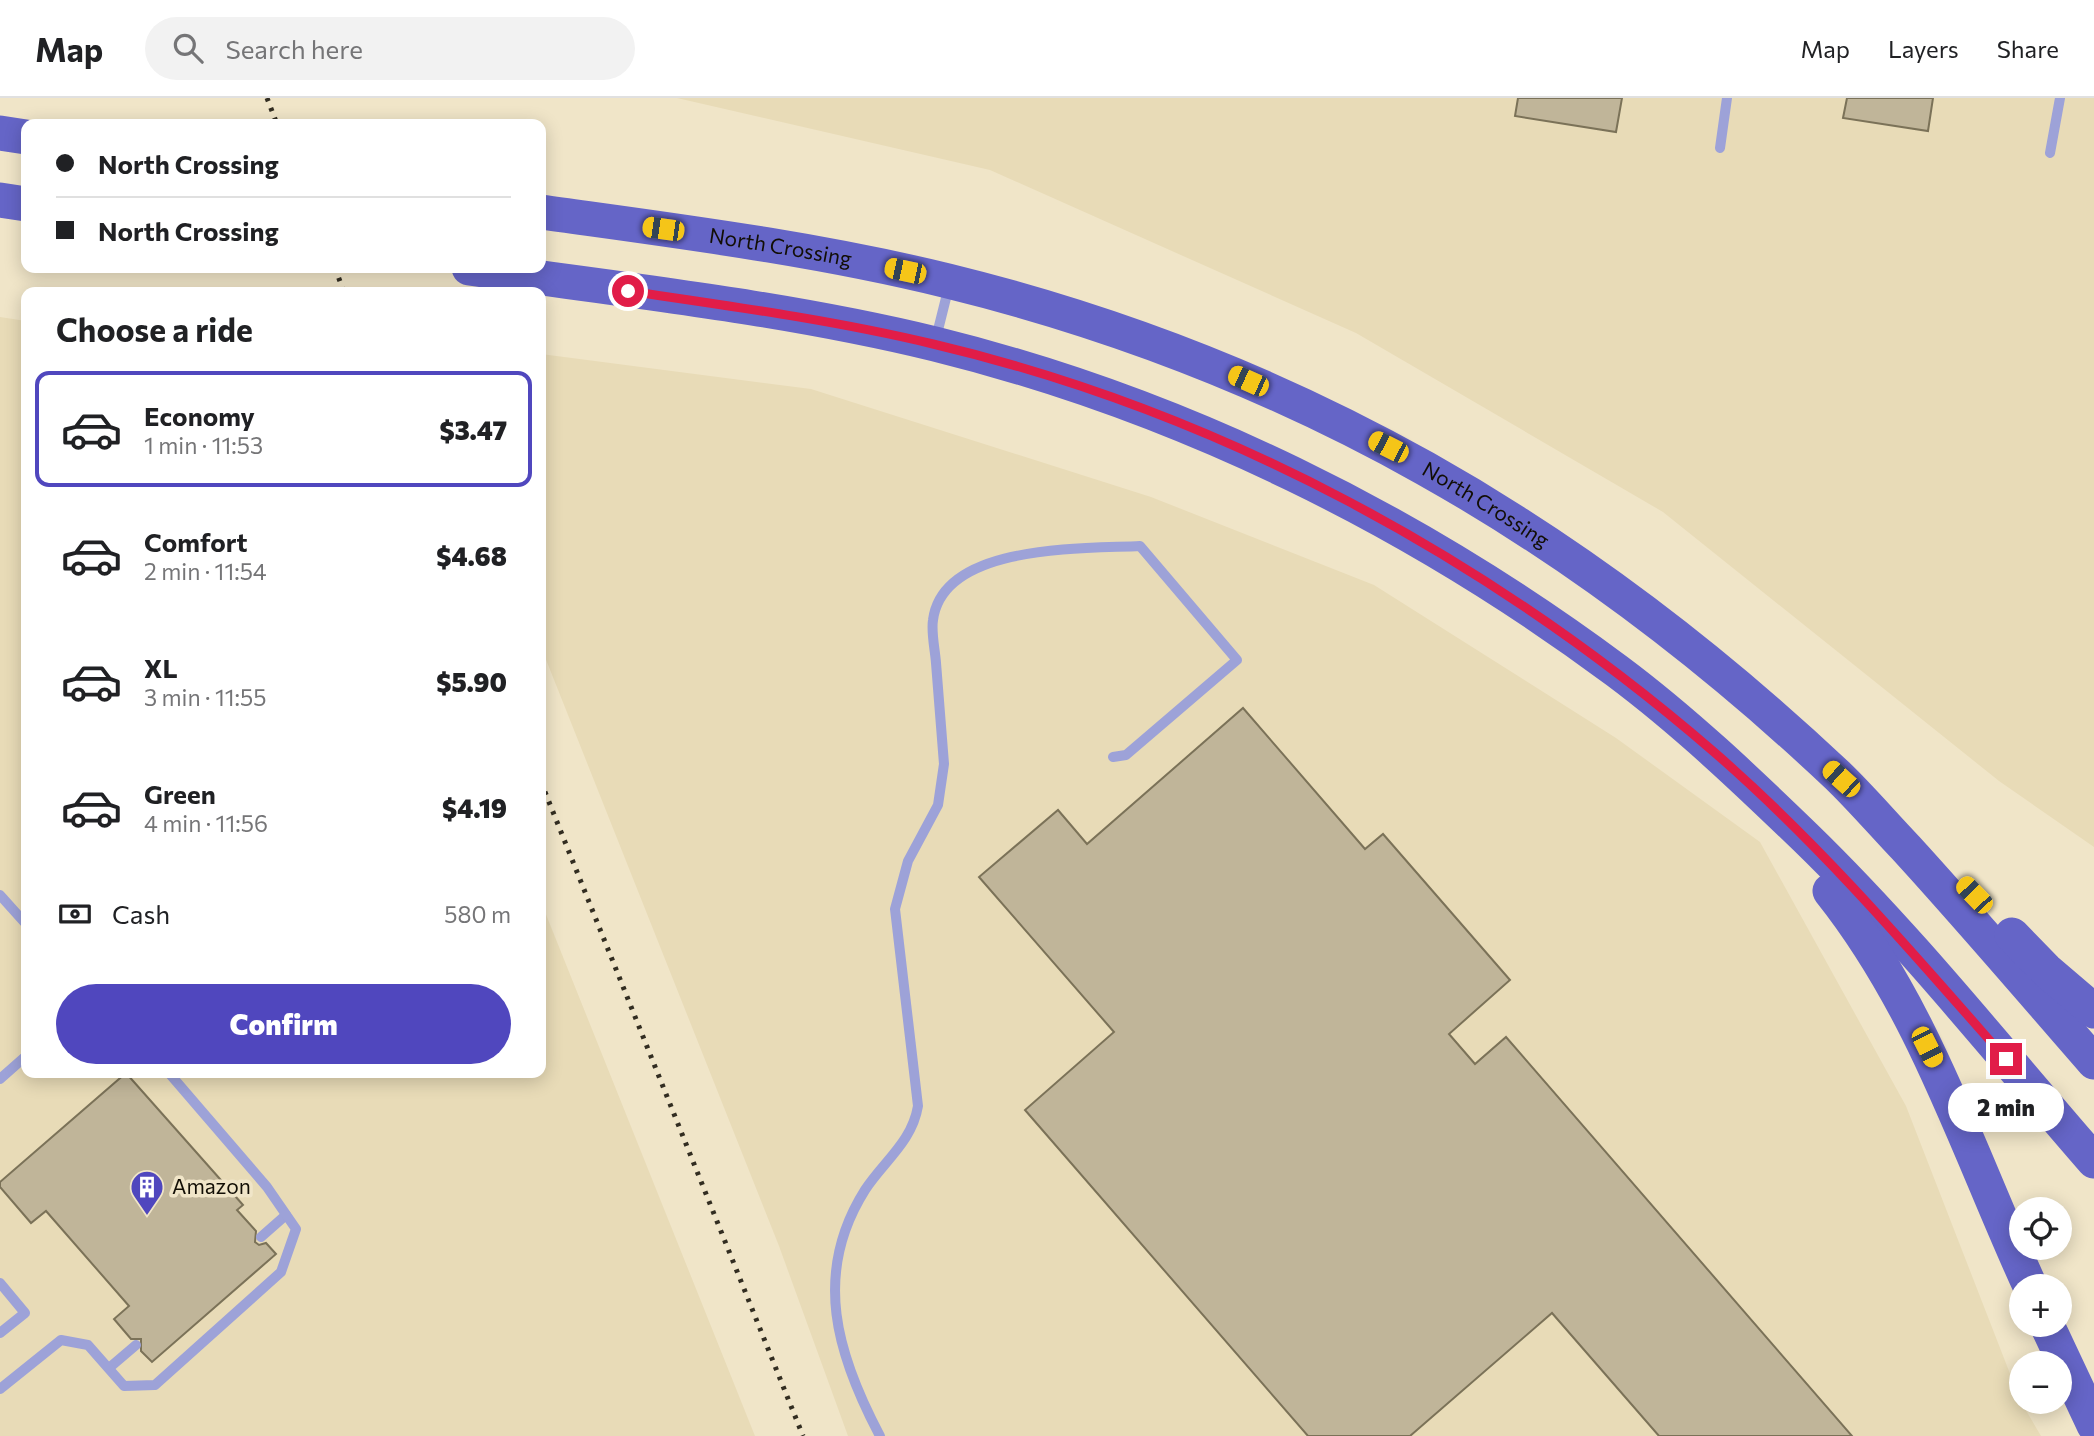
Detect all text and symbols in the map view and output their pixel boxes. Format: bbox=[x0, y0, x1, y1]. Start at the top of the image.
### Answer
search box bbox=[145, 17, 635, 80]
text: Map bbox=[35, 28, 103, 69]
icon: search bbox=[169, 29, 207, 67]
text: Search here bbox=[225, 33, 363, 64]
text: Map bbox=[1801, 34, 1850, 63]
text: Layers bbox=[1888, 34, 1959, 63]
text: Share bbox=[1997, 34, 2059, 63]
text: North Crossing bbox=[98, 148, 279, 179]
text: North Crossing bbox=[98, 215, 279, 246]
car bbox=[641, 216, 686, 242]
street label: North Crossing bbox=[708, 222, 854, 271]
car bbox=[883, 256, 928, 286]
route start bbox=[612, 275, 644, 307]
text: Choose a ride bbox=[56, 309, 253, 349]
car bbox=[1225, 363, 1272, 399]
icon: car bbox=[60, 398, 123, 461]
text: Economy bbox=[144, 400, 255, 431]
text: $3.47 bbox=[439, 414, 507, 445]
car bbox=[1365, 428, 1412, 466]
text: 1 min · 11:53 bbox=[144, 431, 263, 459]
street label: North Crossing bbox=[1419, 456, 1555, 552]
icon: car bbox=[60, 524, 123, 587]
text: Comfort bbox=[144, 526, 247, 557]
text: $4.68 bbox=[436, 540, 507, 571]
text: 2 min · 11:54 bbox=[144, 557, 267, 585]
icon: car bbox=[60, 650, 123, 713]
text: XL bbox=[144, 652, 178, 683]
text: $5.90 bbox=[436, 666, 507, 697]
text: 3 min · 11:55 bbox=[144, 683, 266, 711]
car bbox=[1819, 757, 1864, 801]
icon: car bbox=[60, 776, 123, 839]
text: Green bbox=[144, 778, 216, 809]
text: $4.19 bbox=[442, 792, 507, 823]
text: 4 min · 11:56 bbox=[144, 809, 268, 837]
car bbox=[1952, 873, 1997, 917]
icon: cash bbox=[56, 895, 94, 933]
text: Cash bbox=[112, 898, 170, 929]
text: 580 m bbox=[444, 900, 511, 928]
button: Confirm bbox=[56, 984, 511, 1064]
car bbox=[1909, 1024, 1946, 1070]
route end bbox=[1990, 1043, 2022, 1075]
callout: 2 min bbox=[1948, 1084, 2064, 1132]
text: 2 min bbox=[1977, 1093, 2035, 1121]
building icon: Amazon bbox=[128, 1168, 166, 1217]
place label: Amazon bbox=[172, 1173, 251, 1198]
map controls bbox=[2009, 1197, 2072, 1414]
button: locate bbox=[2009, 1197, 2072, 1260]
button: + bbox=[2009, 1274, 2072, 1337]
button: − bbox=[2009, 1351, 2072, 1414]

